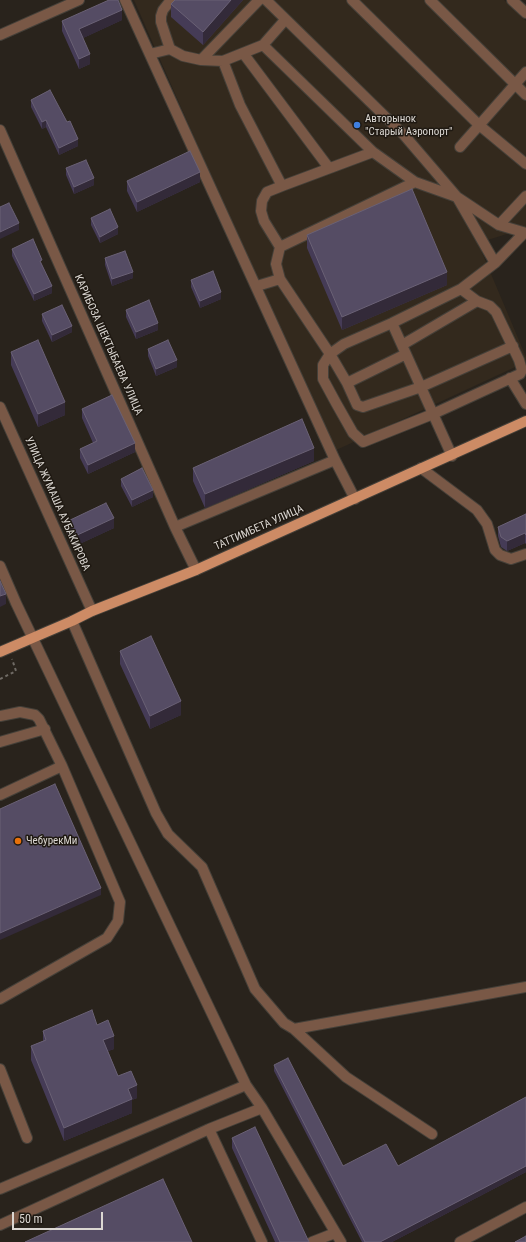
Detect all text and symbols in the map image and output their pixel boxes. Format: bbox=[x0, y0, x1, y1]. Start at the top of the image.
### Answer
place label: Авторынок "Старый Аэропорт" bbox=[365, 112, 453, 138]
marker: Авторынок "Старый Аэропорт" bbox=[352, 120, 362, 130]
street label: КАРИБОЗА ШЕКТЫБАЕВА УЛИЦА bbox=[71, 273, 145, 417]
street label: УЛИЦА ЖУМАША АУБАКИРОВА bbox=[21, 435, 93, 573]
street label: ТАТТИМБЕТА УЛИЦА bbox=[212, 502, 306, 554]
place label: ЧебурекМи bbox=[26, 834, 77, 848]
marker: ЧебурекМи bbox=[13, 836, 23, 846]
scale bar bbox=[14, 1204, 105, 1230]
text: 50 m bbox=[19, 1212, 43, 1226]

